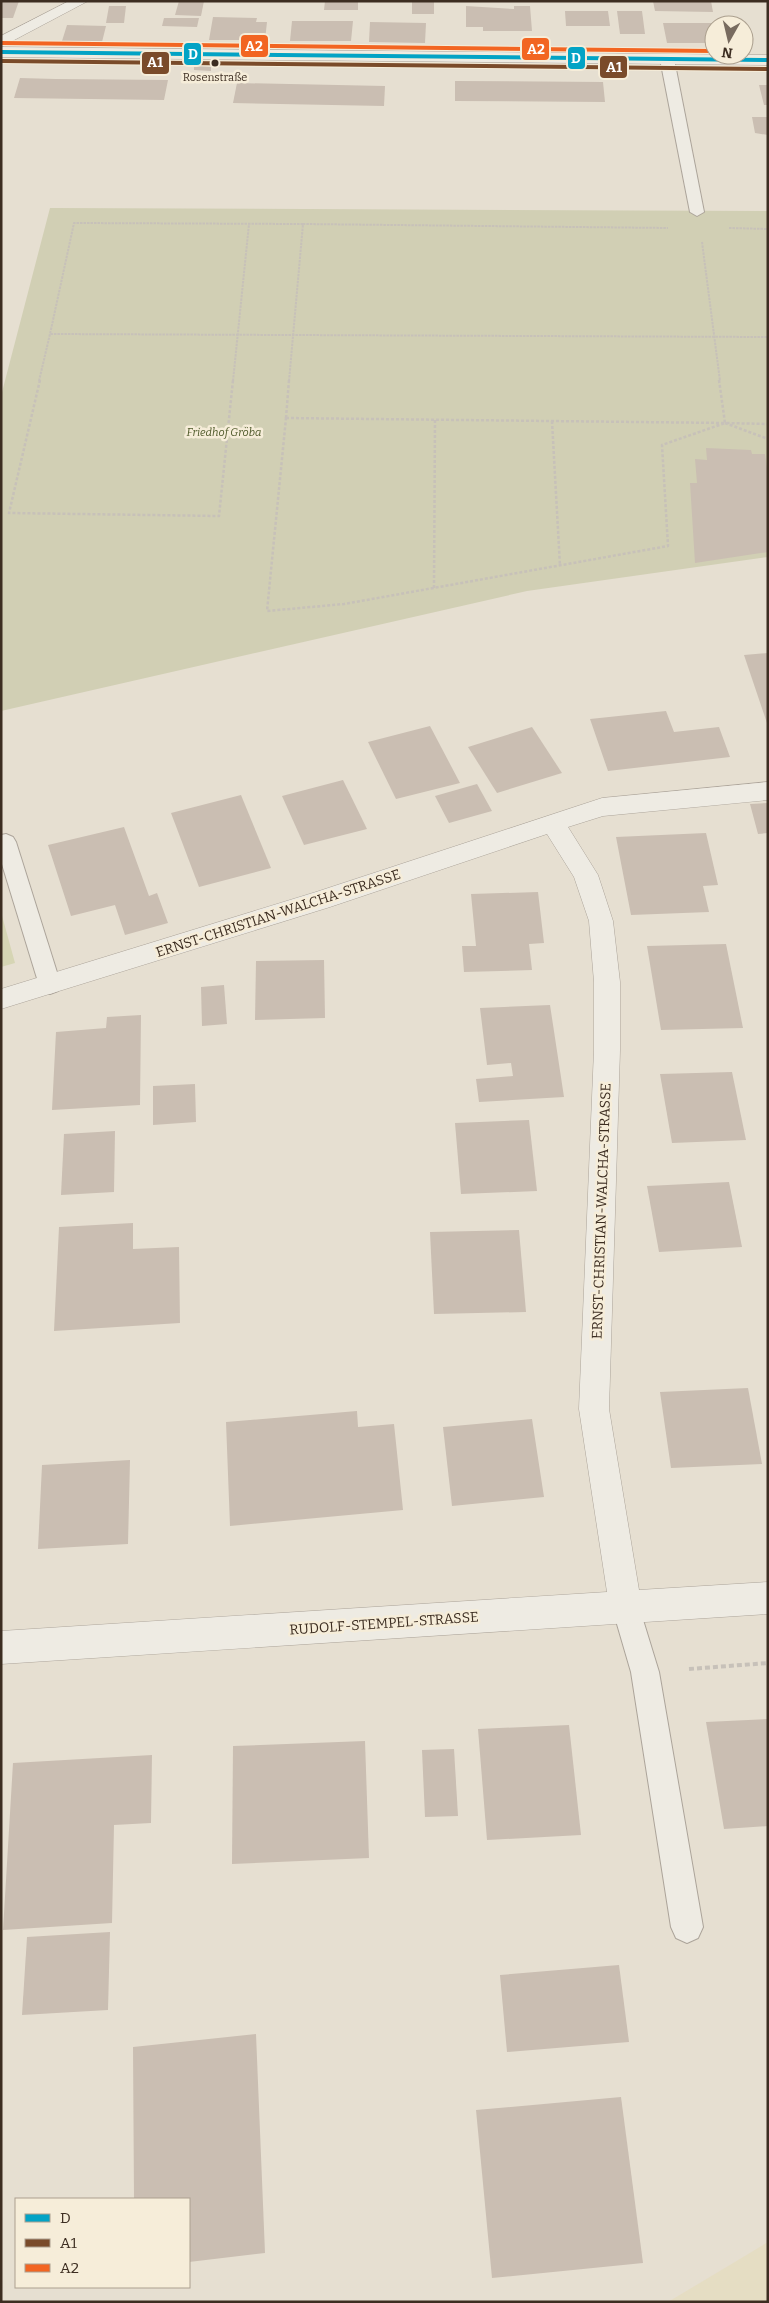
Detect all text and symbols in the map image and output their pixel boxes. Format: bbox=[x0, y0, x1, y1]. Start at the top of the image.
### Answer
north arrow bbox=[704, 15, 754, 65]
line badge: A2 bbox=[240, 34, 269, 58]
line badge: A2 bbox=[521, 37, 550, 61]
text: A2 bbox=[245, 38, 263, 55]
text: A2 bbox=[527, 41, 545, 58]
line badge: D bbox=[183, 42, 202, 66]
text: N bbox=[721, 43, 734, 62]
text: D bbox=[188, 46, 198, 63]
line badge: D bbox=[567, 46, 586, 70]
text: D bbox=[571, 50, 581, 67]
line badge: A1 bbox=[141, 51, 170, 75]
text: A1 bbox=[147, 54, 163, 71]
line badge: A1 bbox=[599, 55, 628, 79]
marker: Rosenstraße bbox=[210, 58, 220, 68]
text: A1 bbox=[606, 59, 622, 76]
place label: Rosenstraße bbox=[183, 71, 247, 84]
park label: Friedhof Gröba bbox=[186, 426, 262, 439]
street label: ERNST-CHRISTIAN-WALCHA-STRASSE bbox=[154, 866, 403, 961]
street label: ERNST-CHRISTIAN-WALCHA-STRASSE bbox=[589, 1083, 614, 1339]
street label: RUDOLF-STEMPEL-STRASSE bbox=[289, 1608, 479, 1639]
legend bbox=[15, 2198, 190, 2288]
text: D bbox=[60, 2209, 71, 2227]
text: A1 bbox=[60, 2234, 77, 2252]
text: A2 bbox=[60, 2259, 79, 2277]

